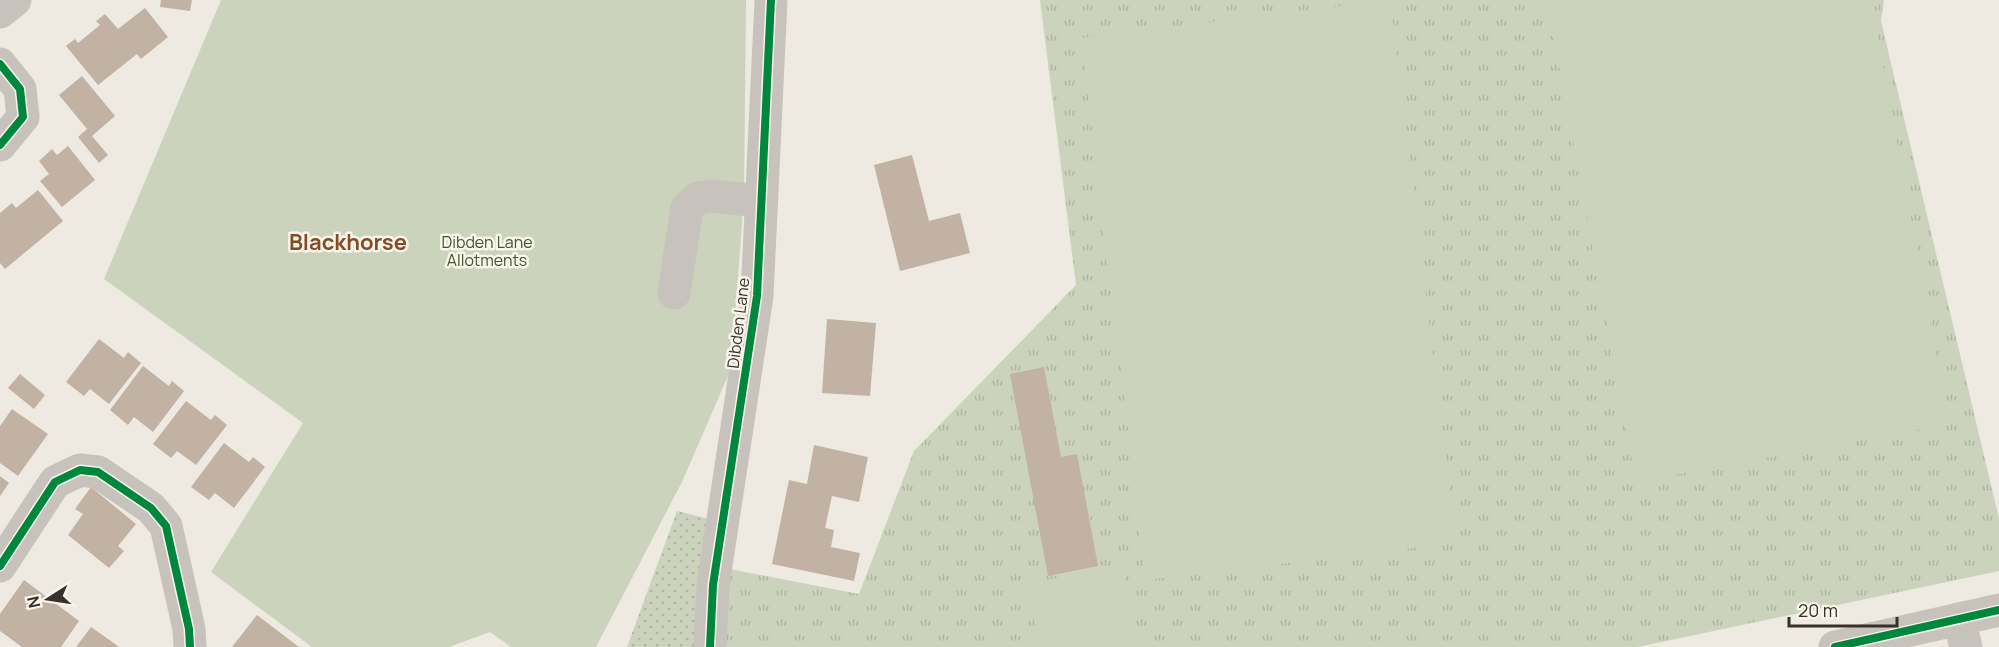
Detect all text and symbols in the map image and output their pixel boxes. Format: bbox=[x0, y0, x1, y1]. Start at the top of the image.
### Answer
district label: Blackhorse bbox=[289, 227, 407, 257]
park label: Dibden Lane Allotments bbox=[441, 231, 533, 271]
street label: Dibden Lane bbox=[722, 276, 754, 370]
north arrow bbox=[18, 569, 78, 629]
scale bar bbox=[1789, 590, 1897, 628]
text: N bbox=[21, 594, 45, 610]
text: 20 m bbox=[1798, 598, 1838, 622]

